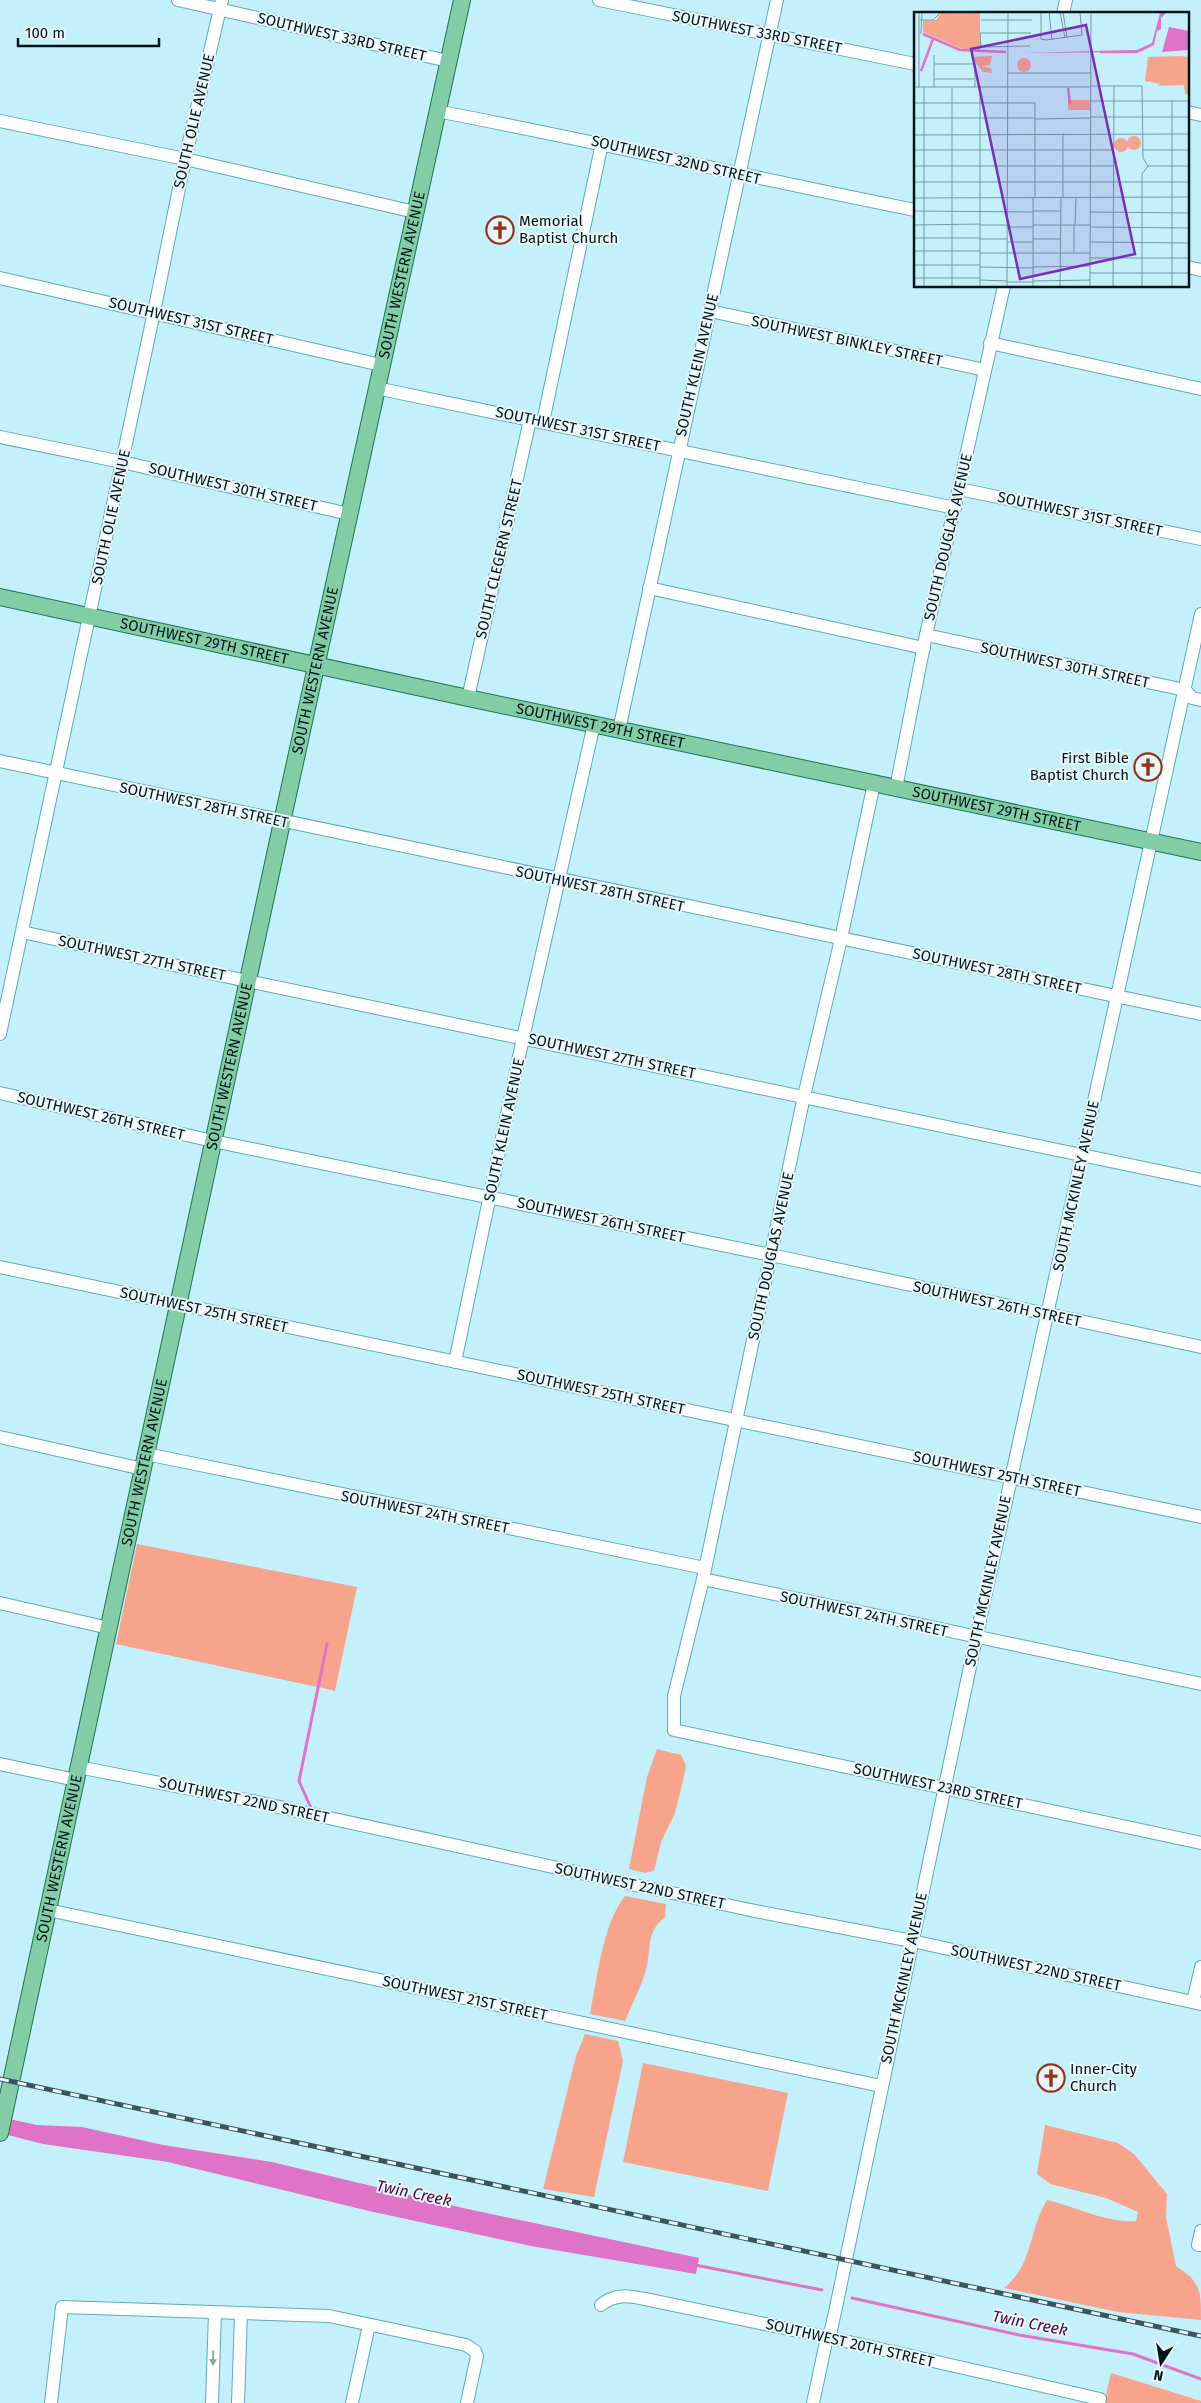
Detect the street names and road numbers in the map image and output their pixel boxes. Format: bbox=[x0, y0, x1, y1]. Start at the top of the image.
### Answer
street label: SOUTHWEST 33RD STREET bbox=[671, 7, 844, 57]
street label: SOUTHWEST 33RD STREET bbox=[256, 9, 428, 65]
street label: SOUTH OLIE AVENUE bbox=[170, 52, 218, 190]
street label: SOUTHWEST 32ND STREET bbox=[589, 132, 763, 188]
street label: SOUTH WESTERN AVENUE bbox=[375, 190, 429, 360]
street label: SOUTH KLEIN AVENUE bbox=[672, 292, 722, 438]
street label: SOUTHWEST 31ST STREET bbox=[107, 293, 275, 349]
street label: SOUTHWEST BINKLEY STREET bbox=[750, 312, 944, 370]
street label: SOUTHWEST 31ST STREET bbox=[494, 403, 662, 455]
street label: SOUTH OLIE AVENUE bbox=[88, 448, 134, 586]
street label: SOUTH DOUGLAS AVENUE bbox=[920, 452, 976, 622]
street label: SOUTHWEST 30TH STREET bbox=[147, 459, 319, 515]
street label: SOUTH CLEGERN STREET bbox=[472, 477, 526, 641]
street label: SOUTHWEST 31ST STREET bbox=[996, 488, 1164, 540]
street label: SOUTH WESTERN AVENUE bbox=[288, 585, 342, 756]
street label: SOUTHWEST 29TH STREET bbox=[118, 614, 290, 668]
street label: SOUTHWEST 30TH STREET bbox=[979, 638, 1151, 692]
street label: SOUTHWEST 29TH STREET bbox=[514, 699, 686, 752]
street label: SOUTHWEST 28TH STREET bbox=[118, 778, 290, 832]
street label: SOUTHWEST 29TH STREET bbox=[911, 783, 1083, 836]
street label: SOUTHWEST 28TH STREET bbox=[514, 862, 686, 916]
street label: SOUTHWEST 27TH STREET bbox=[57, 931, 228, 985]
street label: SOUTHWEST 28TH STREET bbox=[911, 944, 1083, 998]
street label: SOUTH WESTERN AVENUE bbox=[203, 981, 256, 1152]
street label: SOUTHWEST 27TH STREET bbox=[527, 1029, 698, 1083]
street label: SOUTH KLEIN AVENUE bbox=[480, 1057, 528, 1203]
street label: SOUTHWEST 26TH STREET bbox=[15, 1088, 187, 1144]
street label: SOUTH MCKINLEY AVENUE bbox=[1049, 1099, 1103, 1273]
street label: SOUTH DOUGLAS AVENUE bbox=[744, 1170, 798, 1342]
street label: SOUTHWEST 26TH STREET bbox=[515, 1193, 687, 1247]
street label: SOUTHWEST 26TH STREET bbox=[911, 1277, 1083, 1331]
street label: SOUTHWEST 25TH STREET bbox=[118, 1283, 290, 1337]
street label: SOUTHWEST 25TH STREET bbox=[515, 1365, 687, 1419]
street label: SOUTH WESTERN AVENUE bbox=[118, 1377, 171, 1548]
street label: SOUTHWEST 25TH STREET bbox=[911, 1447, 1083, 1501]
street label: SOUTHWEST 24TH STREET bbox=[339, 1487, 511, 1537]
street label: SOUTH MCKINLEY AVENUE bbox=[961, 1494, 1015, 1668]
street label: SOUTHWEST 24TH STREET bbox=[779, 1587, 950, 1641]
street label: SOUTHWEST 23RD STREET bbox=[852, 1759, 1024, 1813]
street label: SOUTH WESTERN AVENUE bbox=[32, 1773, 86, 1944]
street label: SOUTHWEST 22ND STREET bbox=[157, 1773, 331, 1827]
street label: SOUTHWEST 22ND STREET bbox=[553, 1859, 727, 1913]
street label: SOUTH MCKINLEY AVENUE bbox=[877, 1891, 931, 2065]
street label: SOUTHWEST 22ND STREET bbox=[949, 1941, 1123, 1995]
street label: SOUTHWEST 21ST STREET bbox=[381, 1972, 549, 2024]
street label: SOUTHWEST 20TH STREET bbox=[764, 2315, 936, 2371]

